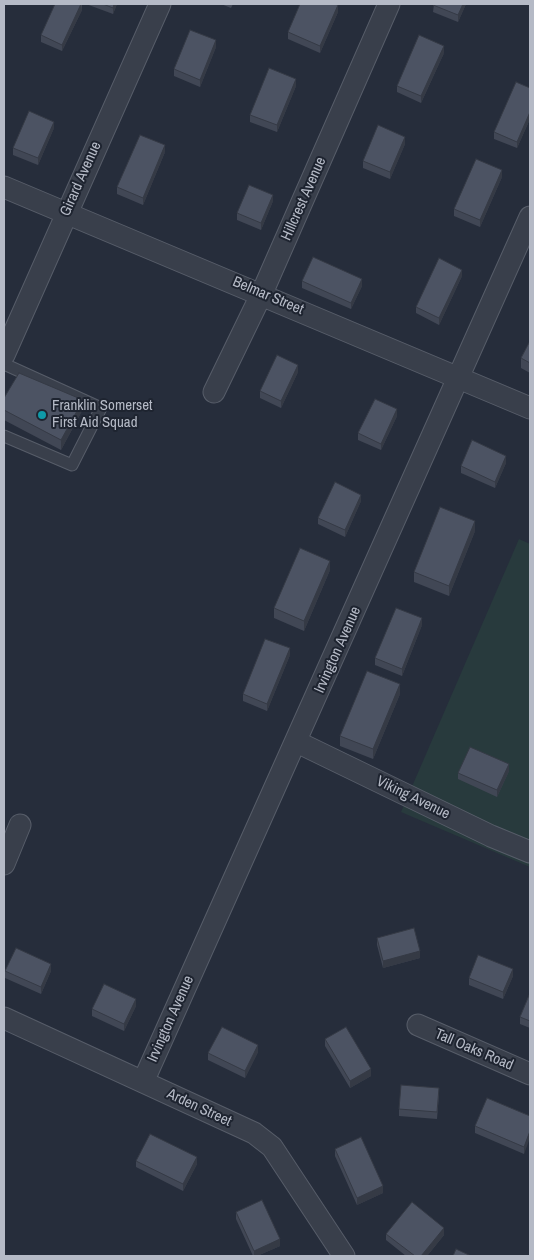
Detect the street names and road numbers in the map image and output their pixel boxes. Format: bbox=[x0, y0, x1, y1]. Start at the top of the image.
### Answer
street label: Girard Avenue bbox=[57, 139, 105, 219]
street label: Hillcrest Avenue bbox=[278, 155, 330, 243]
street label: Belmar Street bbox=[230, 273, 306, 319]
street label: Irvington Avenue bbox=[311, 604, 365, 696]
street label: Viking Avenue bbox=[373, 772, 453, 824]
street label: Irvington Avenue bbox=[144, 973, 198, 1065]
street label: Tall Oaks Road bbox=[432, 1025, 516, 1075]
street label: Arden Street bbox=[164, 1085, 234, 1131]

